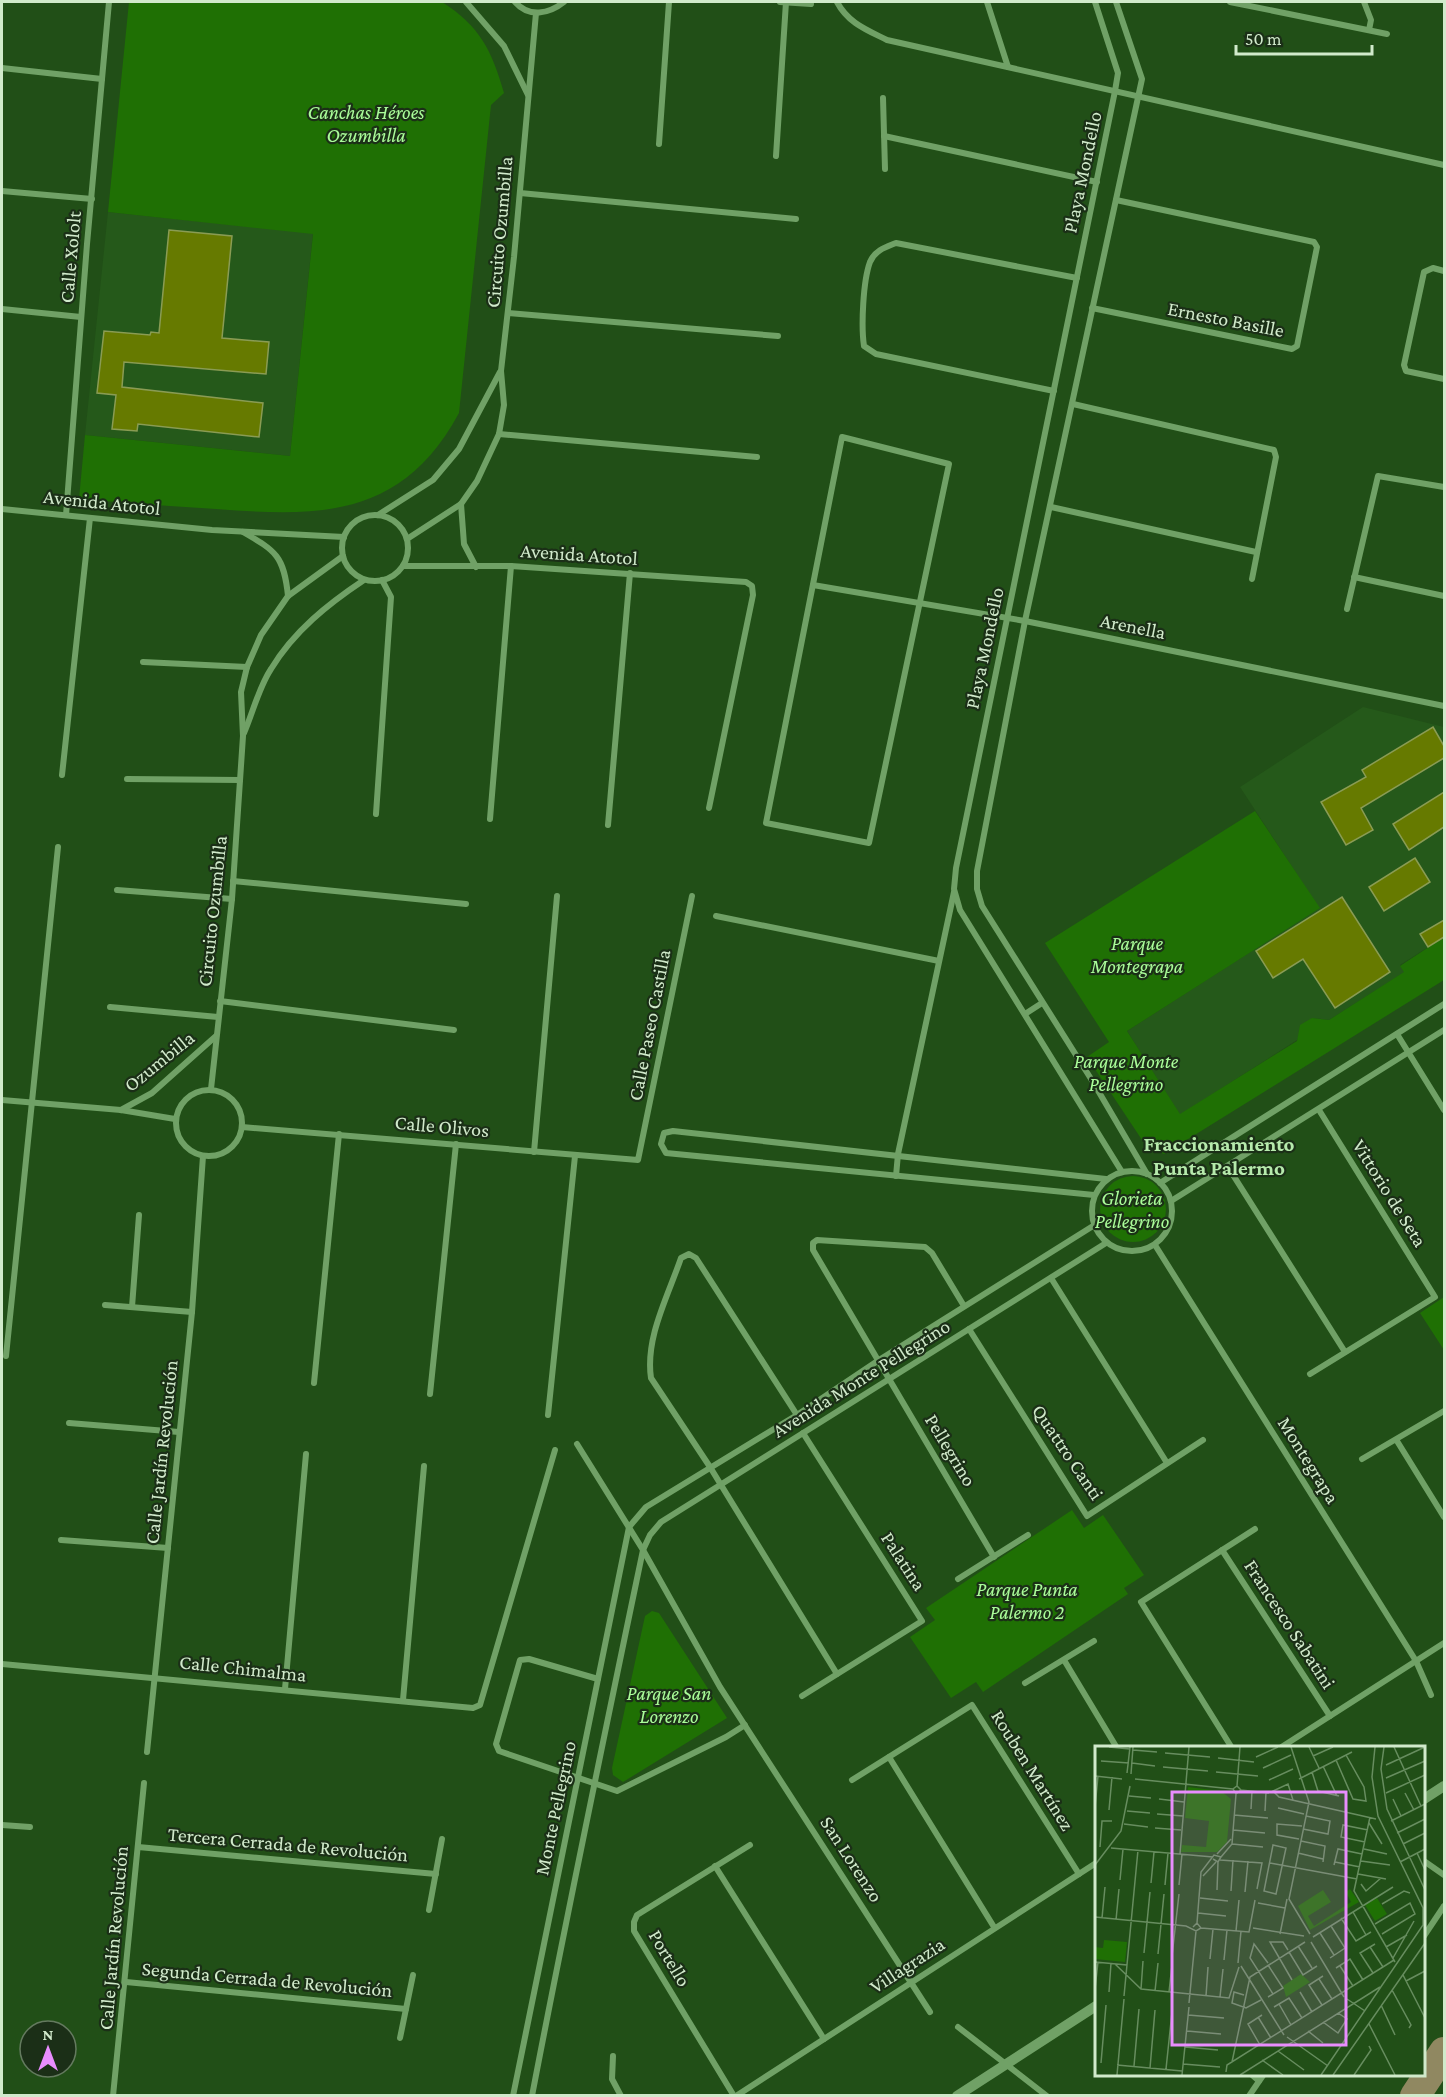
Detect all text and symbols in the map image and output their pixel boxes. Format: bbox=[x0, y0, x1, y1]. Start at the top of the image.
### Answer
scale bar bbox=[1236, 18, 1372, 56]
text: 50 m bbox=[1245, 29, 1282, 49]
park label: Canchas Héroes Ozumbilla bbox=[308, 101, 425, 146]
street label: Playa Mondello bbox=[1058, 109, 1107, 235]
street label: Circuito Ozumbilla bbox=[481, 155, 517, 309]
street label: Calle Xololt bbox=[55, 210, 85, 304]
street label: Ernesto Basille bbox=[1166, 297, 1286, 341]
street label: Avenida Atotol bbox=[42, 485, 162, 519]
street label: Avenida Atotol bbox=[520, 539, 638, 569]
street label: Playa Mondello bbox=[960, 585, 1009, 711]
street label: Arenella bbox=[1098, 609, 1168, 643]
street label: Circuito Ozumbilla bbox=[193, 834, 231, 988]
park label: Parque Montegrapa bbox=[1090, 932, 1183, 978]
street label: Calle Paseo Castilla bbox=[624, 947, 674, 1103]
street label: Ozumbilla bbox=[120, 1026, 198, 1096]
park label: Parque Monte Pellegrino bbox=[1074, 1050, 1179, 1096]
street label: Calle Olivos bbox=[394, 1111, 490, 1141]
district label: Fraccionamiento Punta Palermo bbox=[1143, 1132, 1295, 1180]
street label: Vittorio de Seta bbox=[1348, 1135, 1432, 1251]
park label: Glorieta Pellegrino bbox=[1095, 1187, 1169, 1233]
street label: Avenida Monte Pellegrino bbox=[768, 1314, 954, 1442]
street label: Calle Jardín Revolución bbox=[140, 1359, 183, 1545]
street label: Quattro Canti bbox=[1028, 1400, 1108, 1504]
street label: Pellegrino bbox=[920, 1410, 981, 1491]
street label: Montegrapa bbox=[1273, 1413, 1344, 1508]
street label: Palatina bbox=[877, 1528, 931, 1594]
street label: Francesco Sabatini bbox=[1240, 1555, 1340, 1693]
park label: Parque Punta Palermo 2 bbox=[976, 1578, 1078, 1623]
street label: Calle Chimalma bbox=[178, 1650, 308, 1686]
park label: Parque San Lorenzo bbox=[627, 1682, 711, 1727]
street label: Rouben Martínez bbox=[987, 1706, 1079, 1834]
street label: Monte Pellegrino bbox=[530, 1739, 581, 1877]
inset map bbox=[1095, 1746, 1425, 2076]
street label: San Lorenzo bbox=[816, 1812, 888, 1906]
street label: Tercera Cerrada de Revolución bbox=[167, 1823, 409, 1865]
street label: Calle Jardín Revolución bbox=[94, 1845, 133, 2031]
street label: Portello bbox=[645, 1926, 696, 1990]
street label: Villagrazia bbox=[865, 1933, 949, 1998]
street label: Segunda Cerrada de Revolución bbox=[141, 1957, 393, 2002]
north arrow bbox=[18, 2019, 78, 2079]
text: N bbox=[43, 2026, 54, 2043]

